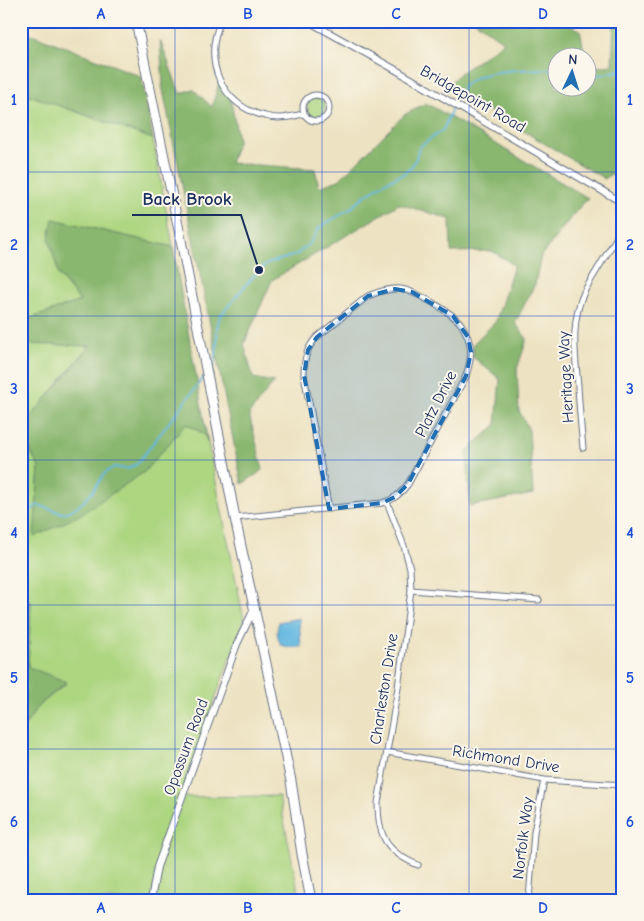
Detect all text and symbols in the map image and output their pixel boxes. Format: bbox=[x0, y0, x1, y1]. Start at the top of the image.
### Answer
text: A bbox=[97, 5, 106, 23]
text: B bbox=[243, 5, 253, 23]
text: C bbox=[391, 5, 401, 23]
text: D bbox=[538, 5, 548, 23]
north arrow bbox=[546, 48, 596, 98]
text: N bbox=[568, 51, 578, 68]
street label: Bridgepoint Road bbox=[417, 62, 529, 136]
text: 1 bbox=[11, 91, 17, 109]
text: 1 bbox=[627, 91, 633, 109]
callout: Back Brook bbox=[132, 182, 241, 215]
text: Back Brook bbox=[142, 189, 232, 210]
text: 2 bbox=[10, 236, 18, 254]
text: 2 bbox=[626, 236, 634, 254]
street label: Heritage Way bbox=[555, 330, 577, 423]
street label: Platz Drive bbox=[412, 368, 460, 440]
text: 3 bbox=[10, 380, 18, 398]
text: 3 bbox=[626, 380, 634, 398]
text: 4 bbox=[10, 524, 18, 542]
text: 4 bbox=[626, 524, 634, 542]
street label: Charleston Drive bbox=[366, 632, 402, 746]
text: 5 bbox=[10, 669, 18, 687]
text: 5 bbox=[626, 669, 634, 687]
street label: Opossum Road bbox=[160, 696, 212, 798]
street label: Richmond Drive bbox=[451, 742, 561, 776]
street label: Norfolk Way bbox=[509, 795, 537, 880]
text: 6 bbox=[10, 813, 18, 831]
text: 6 bbox=[626, 813, 634, 831]
text: A bbox=[97, 899, 106, 917]
text: B bbox=[243, 899, 253, 917]
text: C bbox=[391, 899, 401, 917]
text: D bbox=[538, 899, 548, 917]

